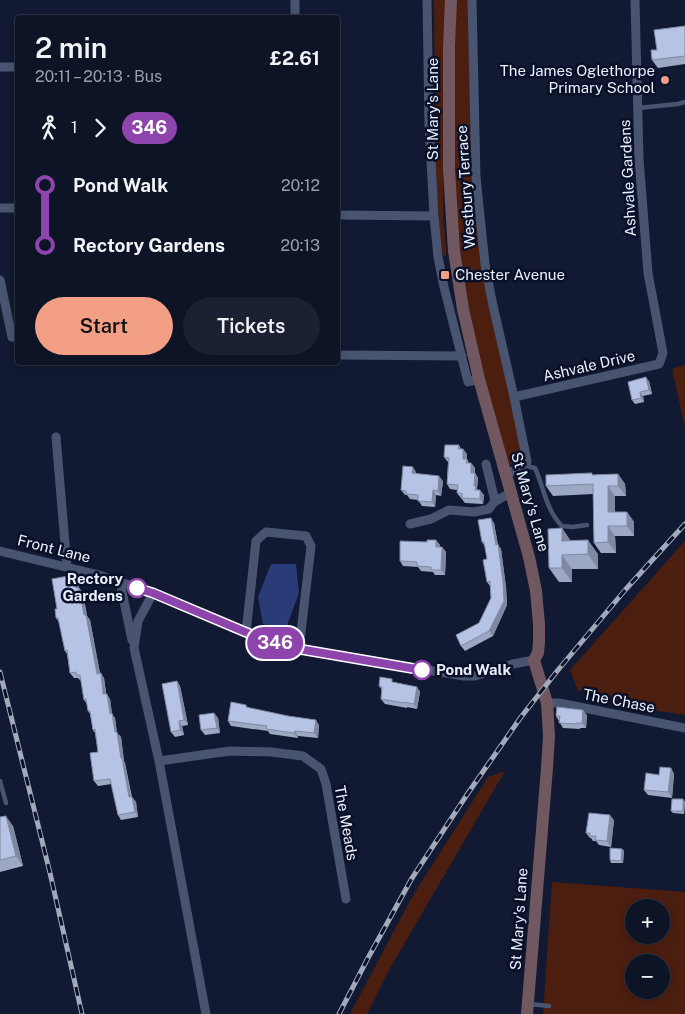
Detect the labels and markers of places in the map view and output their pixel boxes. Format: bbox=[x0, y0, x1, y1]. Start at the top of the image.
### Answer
place label: The James Oglethorpe Primary School bbox=[500, 62, 655, 96]
marker: The James Oglethorpe Primary School bbox=[659, 74, 671, 86]
place label: Chester Avenue bbox=[455, 266, 565, 283]
marker: Chester Avenue bbox=[439, 269, 451, 281]
place label: Rectory Gardens bbox=[62, 570, 124, 604]
marker: Rectory Gardens bbox=[127, 578, 147, 598]
marker: Pond Walk bbox=[412, 660, 432, 680]
place label: Pond Walk bbox=[436, 661, 511, 678]

